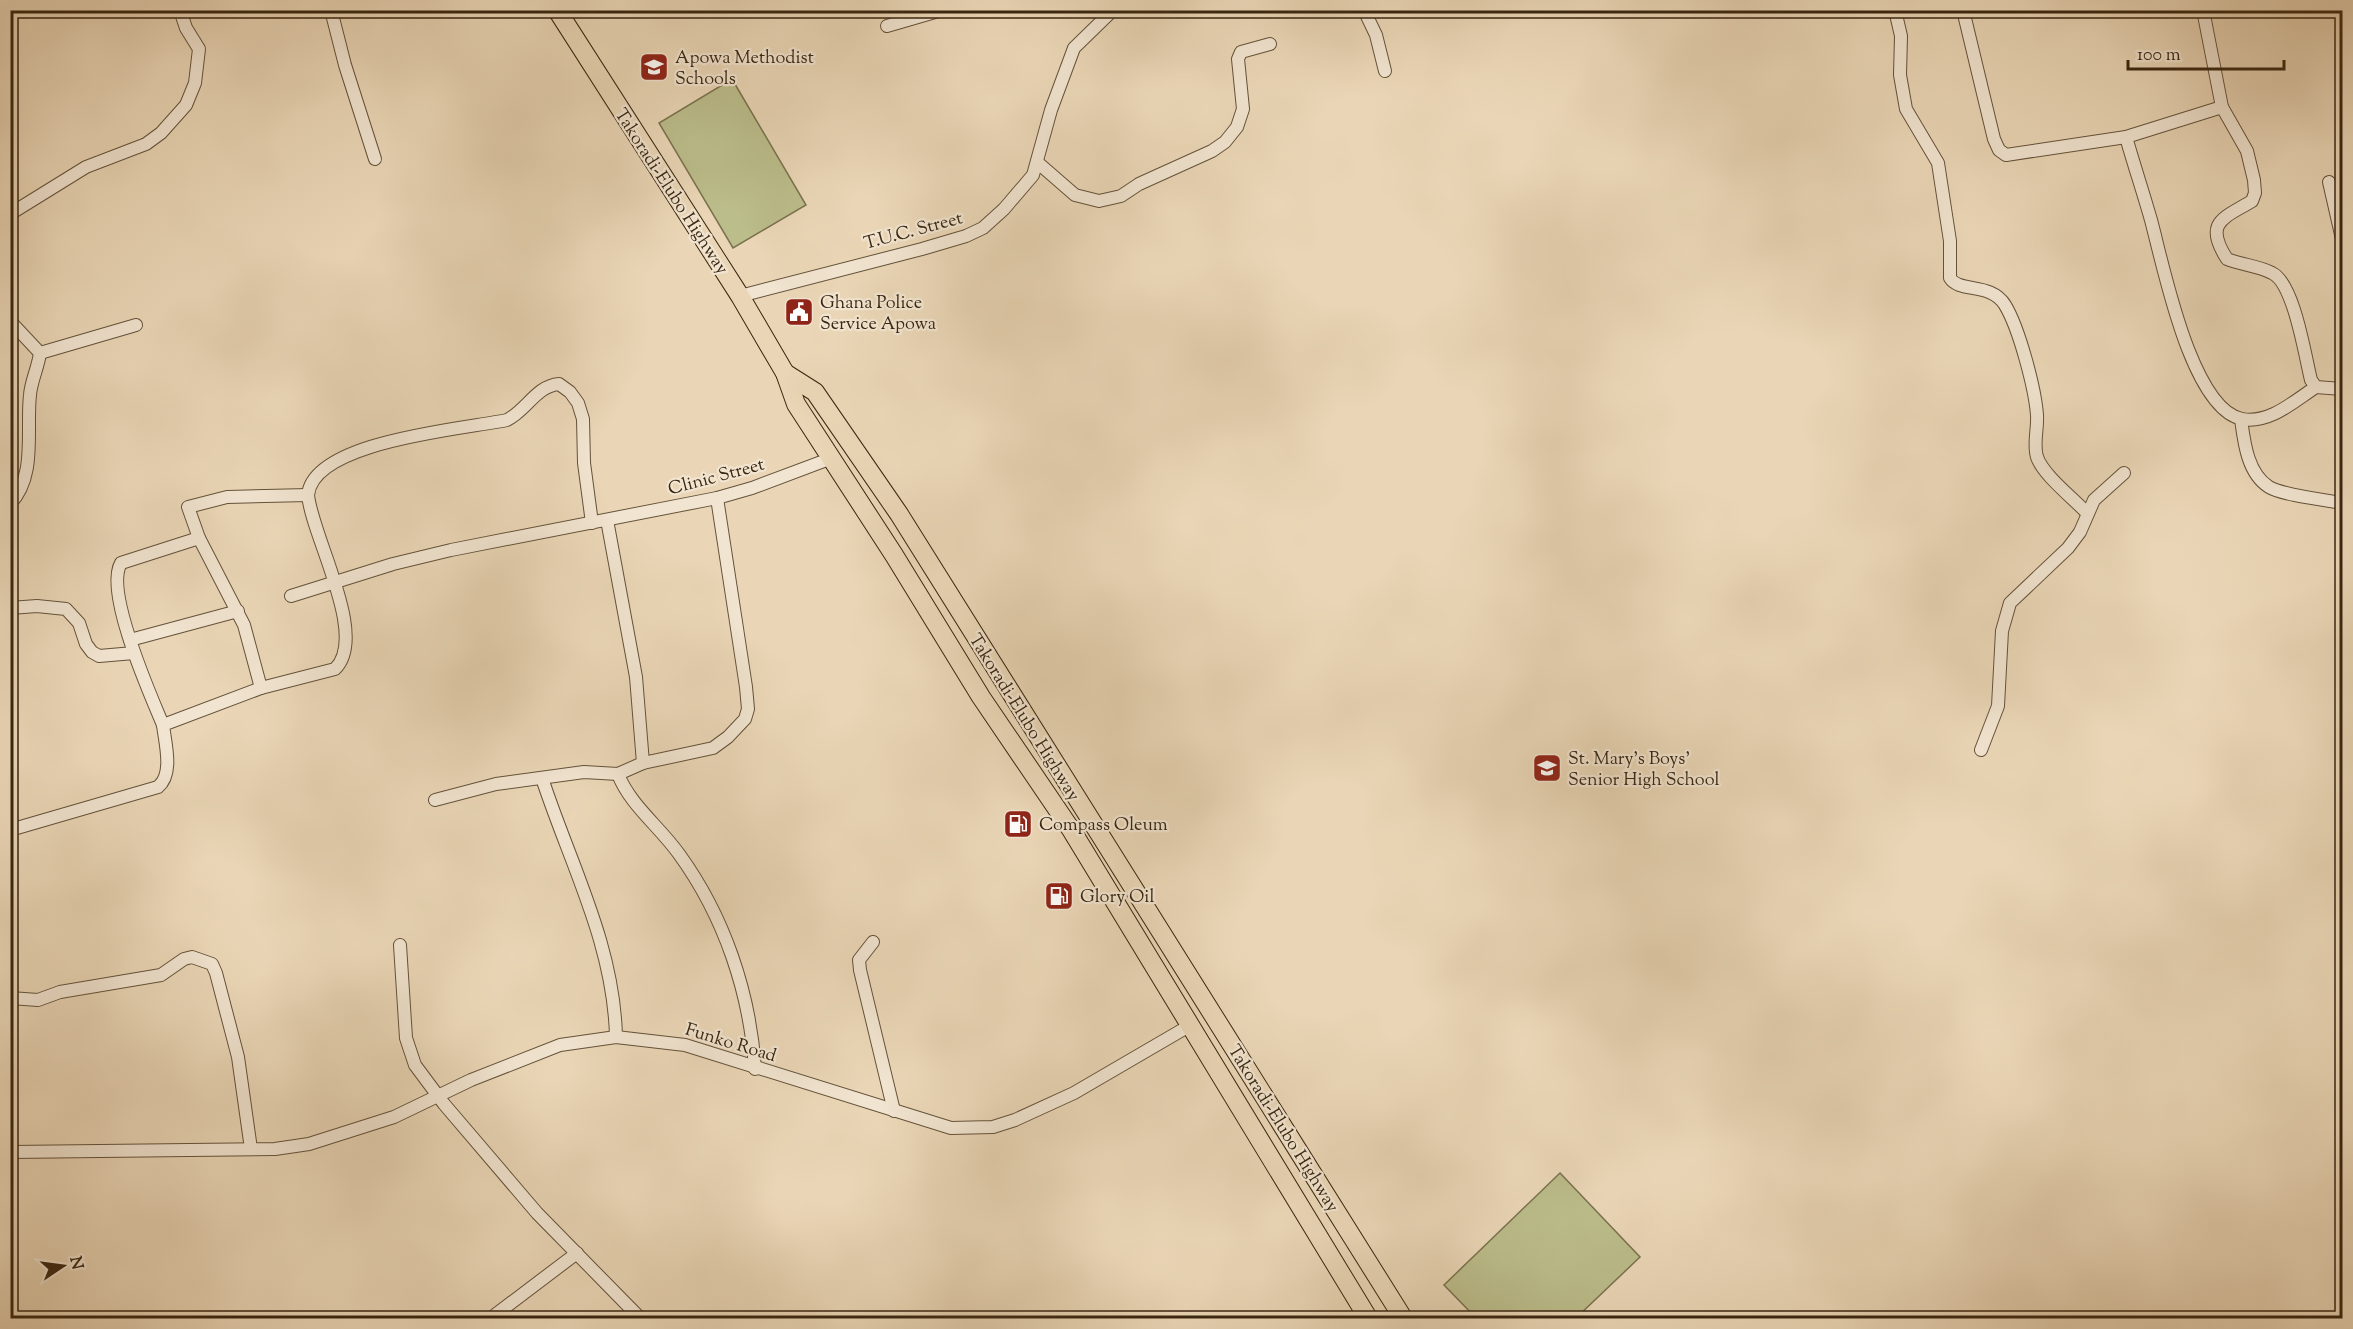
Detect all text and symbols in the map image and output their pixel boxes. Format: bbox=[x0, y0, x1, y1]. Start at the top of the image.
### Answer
scale bar bbox=[2128, 33, 2284, 71]
text: 100 m bbox=[2137, 43, 2181, 69]
place label: Apowa Methodist Schools bbox=[675, 46, 814, 93]
school or university icon: Apowa Methodist Schools bbox=[638, 51, 670, 83]
street label: Takoradi-Elubo Highway bbox=[607, 104, 734, 280]
street label: T.U.C. Street bbox=[861, 206, 966, 258]
place label: Ghana Police Service Apowa bbox=[820, 291, 936, 338]
public building icon: Ghana Police Service Apowa bbox=[783, 296, 815, 328]
street label: Clinic Street bbox=[665, 453, 768, 503]
street label: Takoradi-Elubo Highway bbox=[961, 629, 1086, 807]
place label: St. Mary's Boys' Senior High School bbox=[1568, 747, 1719, 794]
school or university icon: St. Mary's Boys' Senior High School bbox=[1531, 752, 1563, 784]
fuel station icon: Compass Oleum bbox=[1002, 808, 1034, 840]
place label: Compass Oleum bbox=[1039, 813, 1168, 839]
fuel station icon: Glory Oil bbox=[1043, 880, 1075, 912]
place label: Glory Oil bbox=[1080, 885, 1154, 911]
street label: Funko Road bbox=[682, 1018, 779, 1070]
street label: Takoradi-Elubo Highway bbox=[1220, 1040, 1345, 1218]
north arrow bbox=[33, 1236, 93, 1296]
text: N bbox=[63, 1254, 88, 1272]

